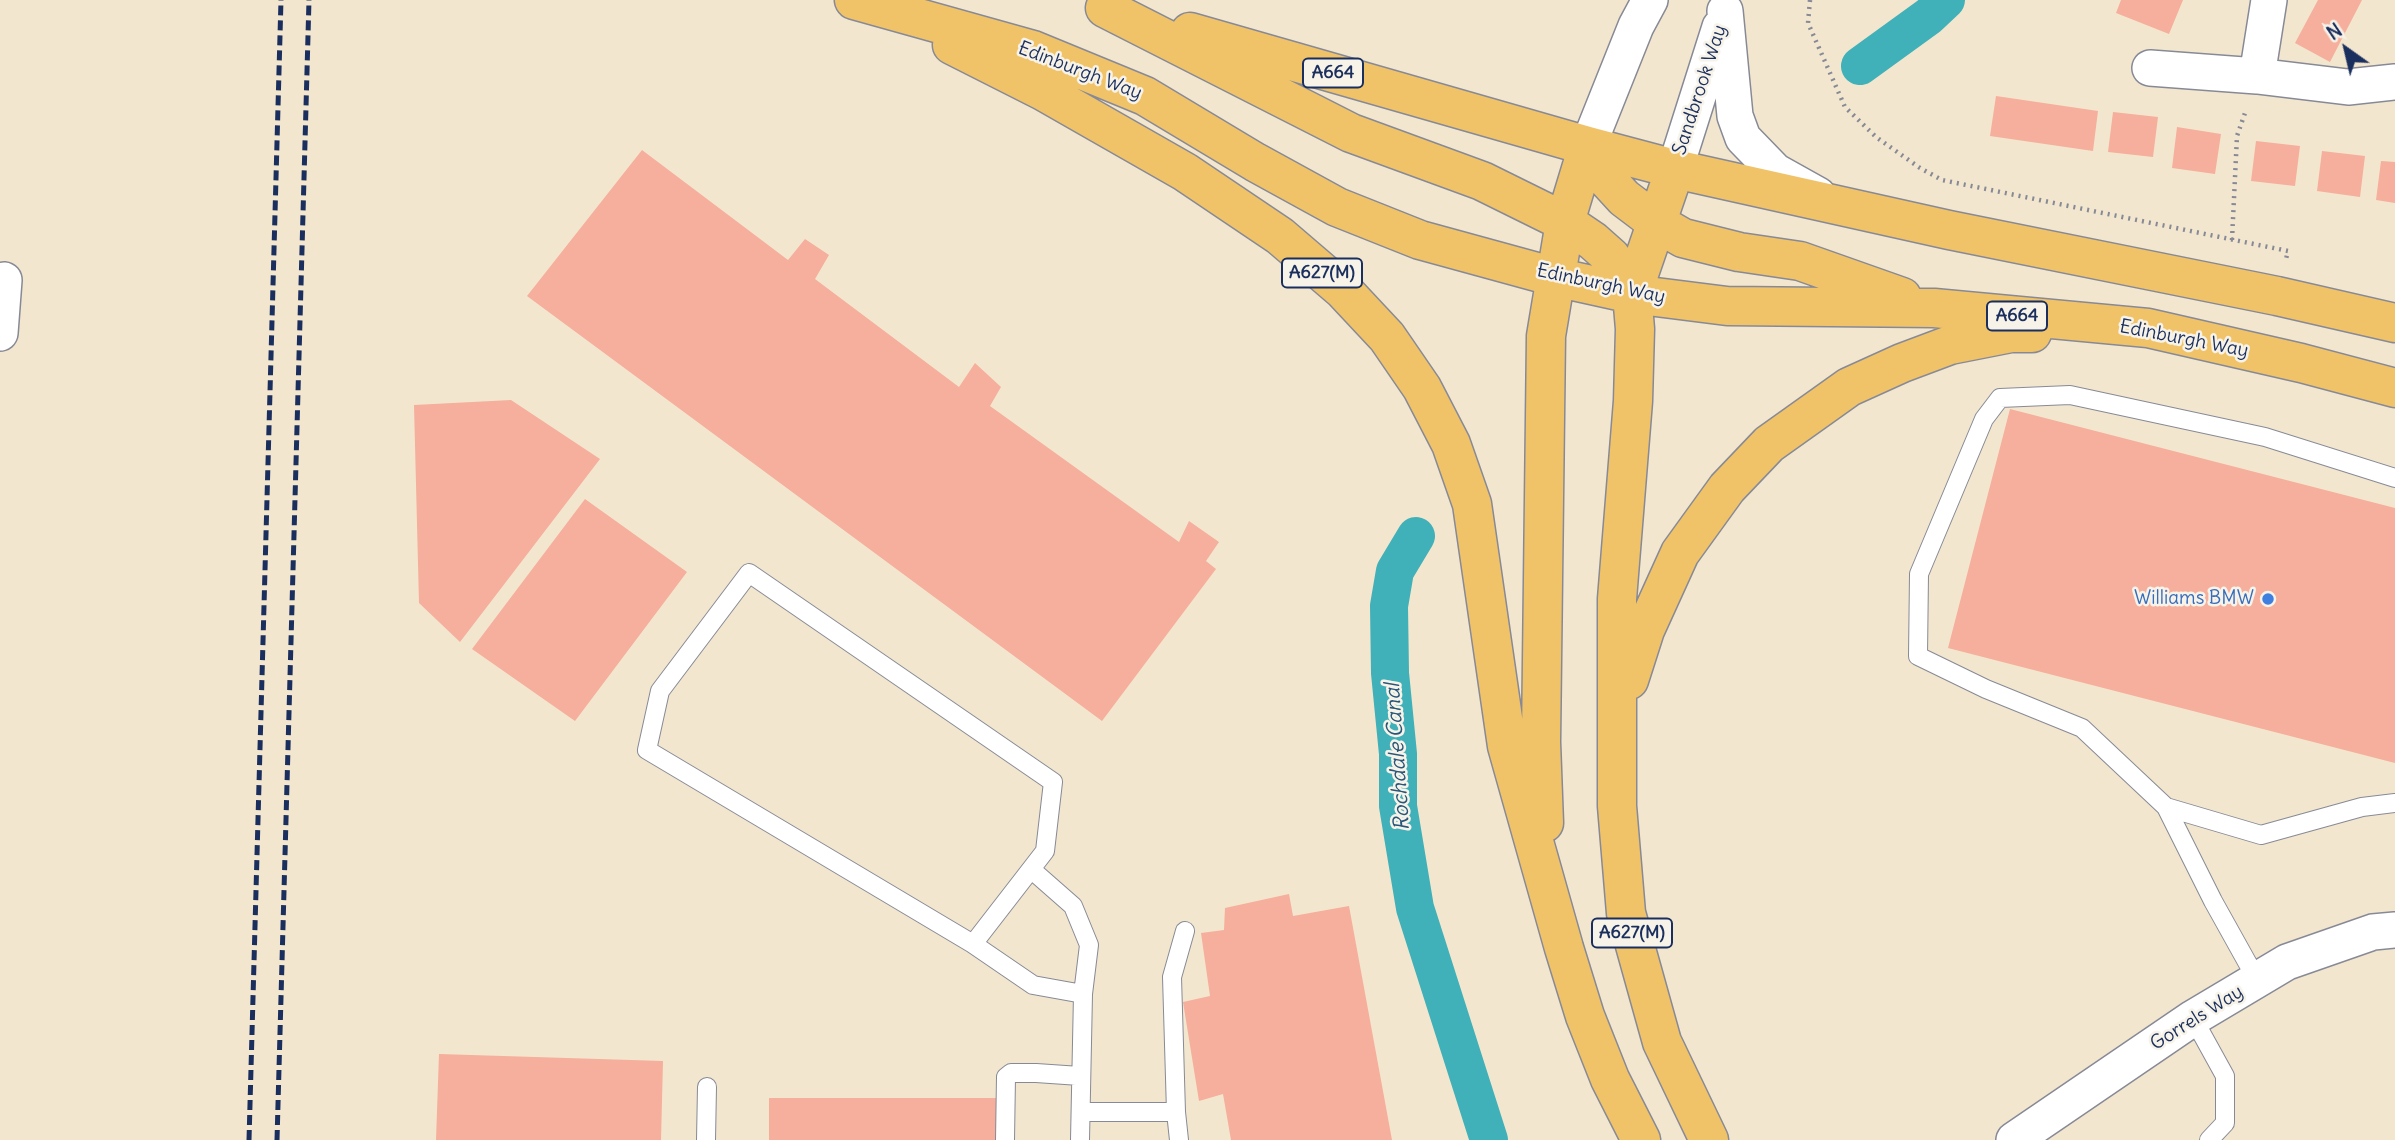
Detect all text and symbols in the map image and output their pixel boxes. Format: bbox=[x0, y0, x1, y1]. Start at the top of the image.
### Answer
north arrow bbox=[2311, 14, 2381, 84]
text: N bbox=[2322, 18, 2346, 45]
street label: Sandbrook Way bbox=[1668, 22, 1732, 158]
street label: Edinburgh Way bbox=[1015, 37, 1145, 105]
road number: A664 bbox=[1303, 58, 1363, 88]
road number: A627(M) bbox=[1282, 258, 1362, 288]
street label: Edinburgh Way bbox=[1535, 259, 1667, 309]
road number: A664 bbox=[1987, 302, 2047, 330]
street label: Edinburgh Way bbox=[2118, 315, 2250, 363]
place label: Williams BMW bbox=[2134, 588, 2254, 610]
marker: Williams BMW bbox=[2260, 591, 2276, 607]
water label: Rochdale Canal bbox=[1380, 682, 1416, 832]
road number: A627(M) bbox=[1592, 918, 1672, 948]
street label: Gorrels Way bbox=[2146, 980, 2248, 1056]

